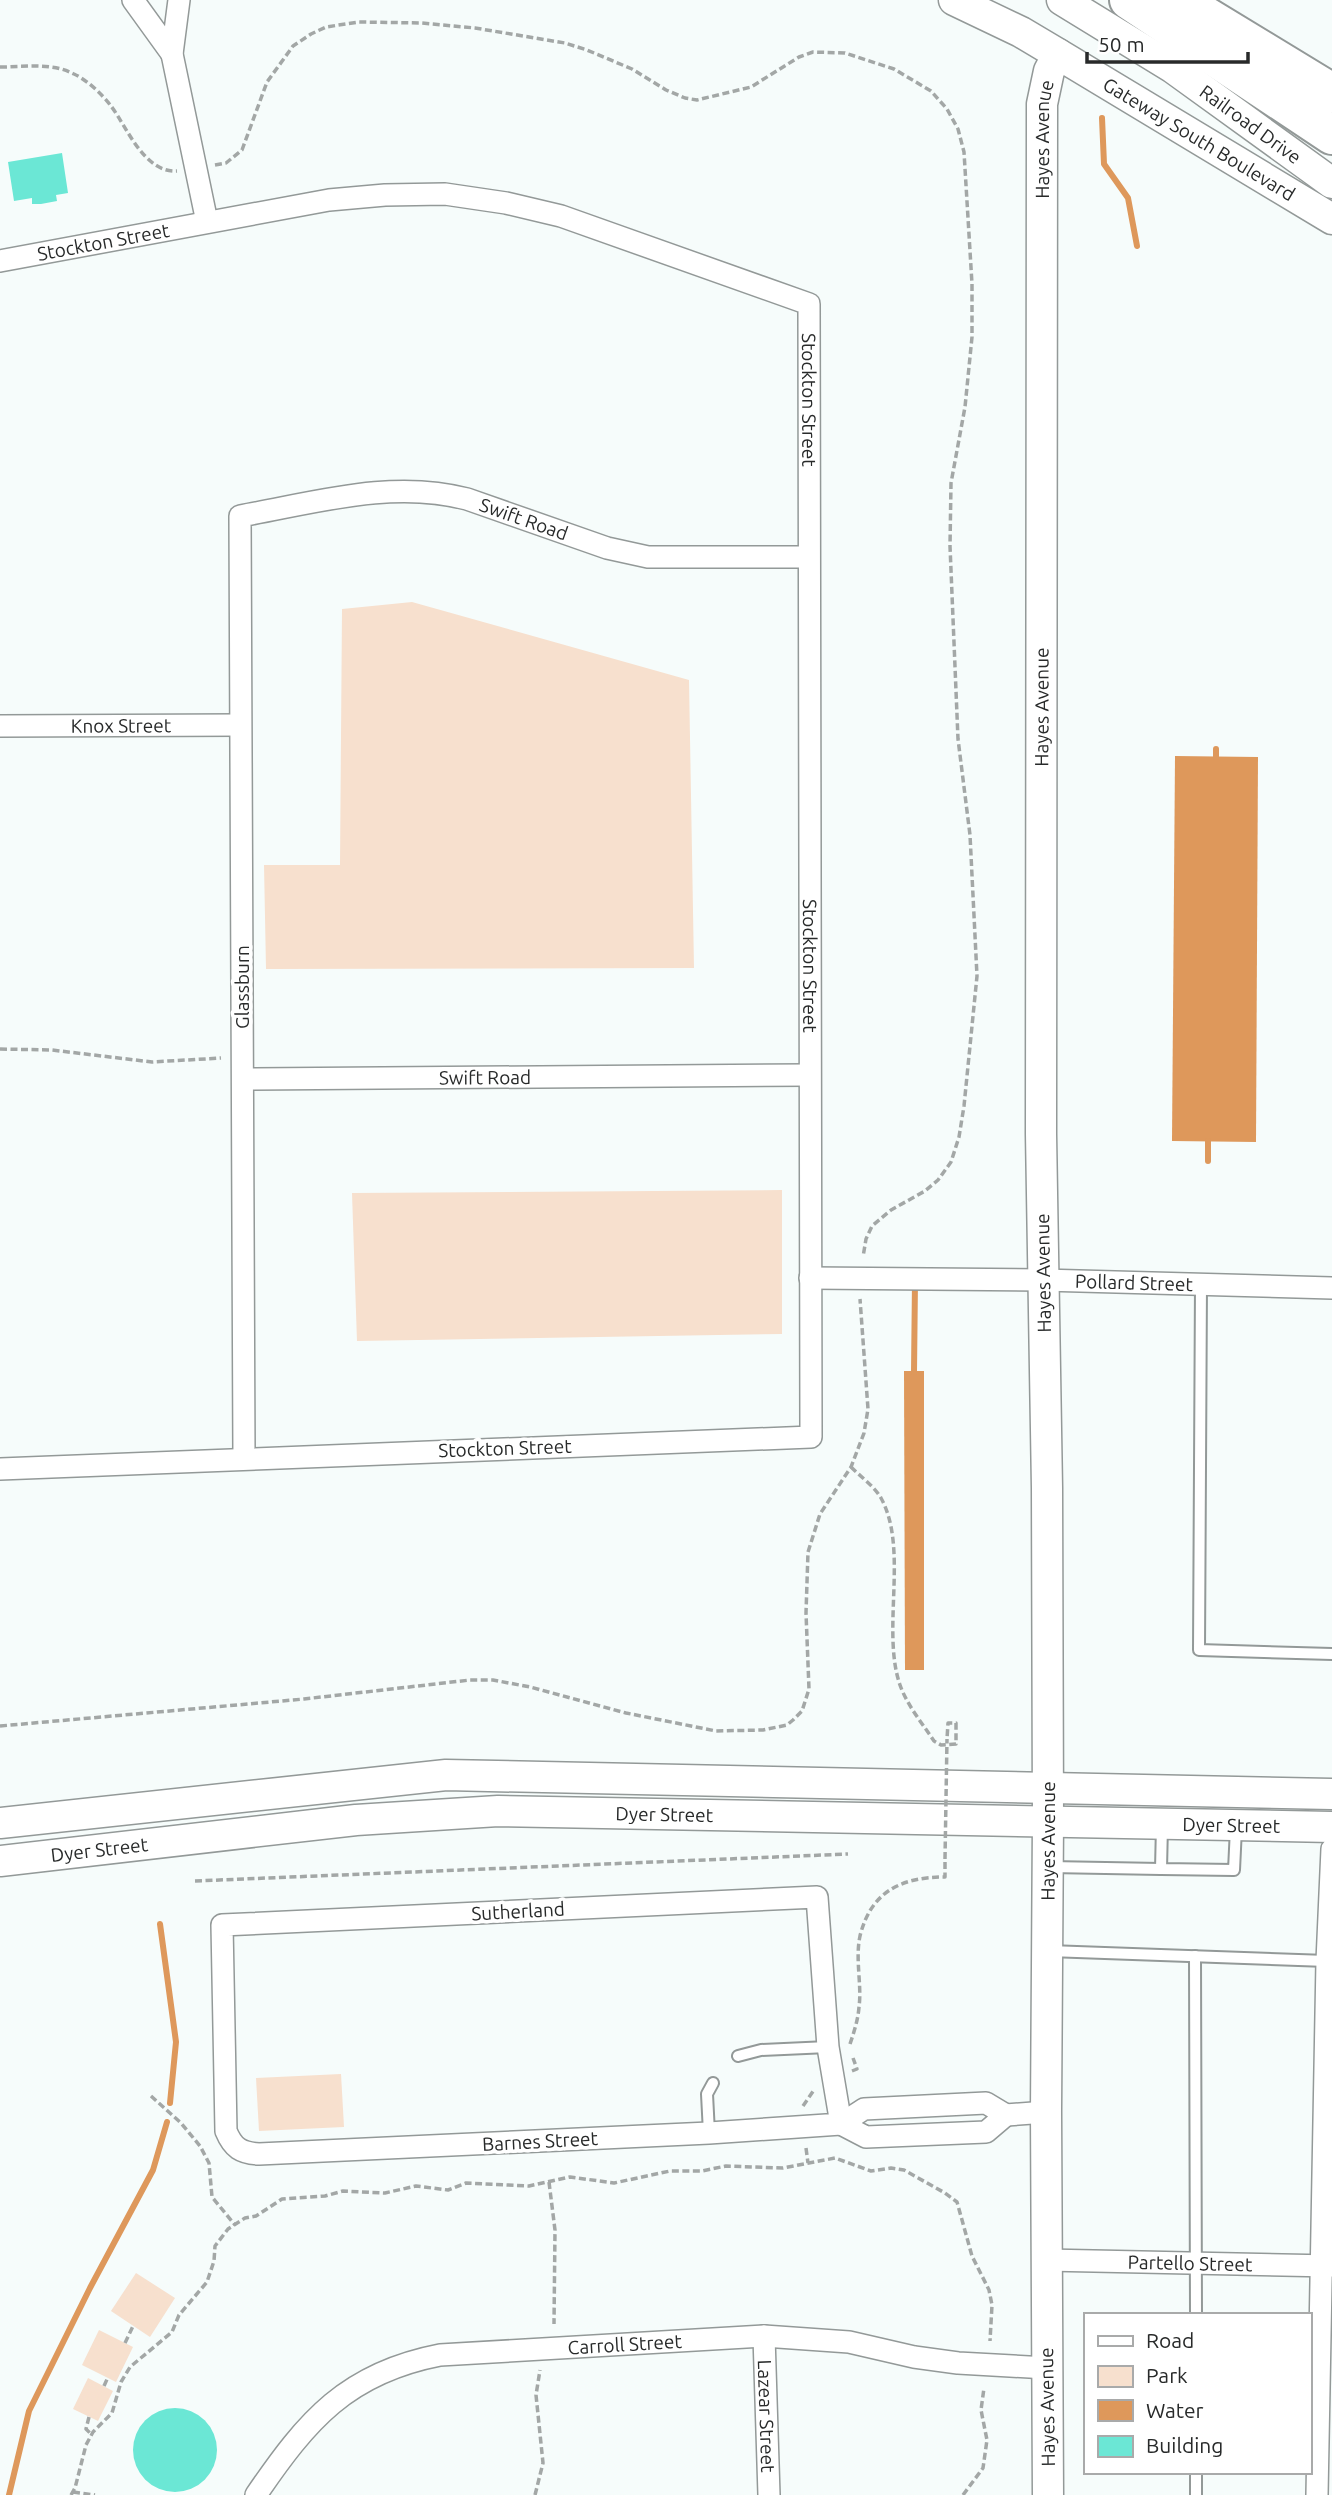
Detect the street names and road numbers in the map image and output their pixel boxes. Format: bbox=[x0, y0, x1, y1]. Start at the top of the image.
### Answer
street label: Gateway South Boulevard bbox=[1099, 73, 1299, 205]
street label: Hayes Avenue bbox=[1031, 78, 1058, 199]
street label: Railroad Drive bbox=[1196, 80, 1306, 168]
street label: Stockton Street bbox=[35, 219, 172, 265]
street label: Stockton Street bbox=[798, 333, 820, 467]
street label: Swift Road bbox=[477, 493, 571, 545]
street label: Hayes Avenue bbox=[1030, 647, 1052, 767]
street label: Knox Street bbox=[71, 714, 172, 737]
street label: Stockton Street bbox=[799, 899, 821, 1033]
street label: Glassburn bbox=[231, 945, 253, 1029]
street label: Swift Road bbox=[439, 1066, 531, 1089]
street label: Hayes Avenue bbox=[1031, 1213, 1055, 1333]
street label: Pollard Street bbox=[1075, 1270, 1194, 1295]
street label: Stockton Street bbox=[438, 1435, 573, 1461]
street label: Hayes Avenue bbox=[1036, 1781, 1059, 1901]
street label: Dyer Street bbox=[615, 1802, 714, 1826]
street label: Dyer Street bbox=[1182, 1813, 1281, 1837]
street label: Dyer Street bbox=[50, 1833, 150, 1866]
street label: Sutherland bbox=[471, 1898, 565, 1924]
street label: Barnes Street bbox=[481, 2127, 599, 2155]
street label: Partello Street bbox=[1127, 2251, 1253, 2275]
street label: Carroll Street bbox=[567, 2330, 683, 2358]
street label: Hayes Avenue bbox=[1035, 2347, 1059, 2467]
street label: Lazear Street bbox=[754, 2359, 779, 2473]

